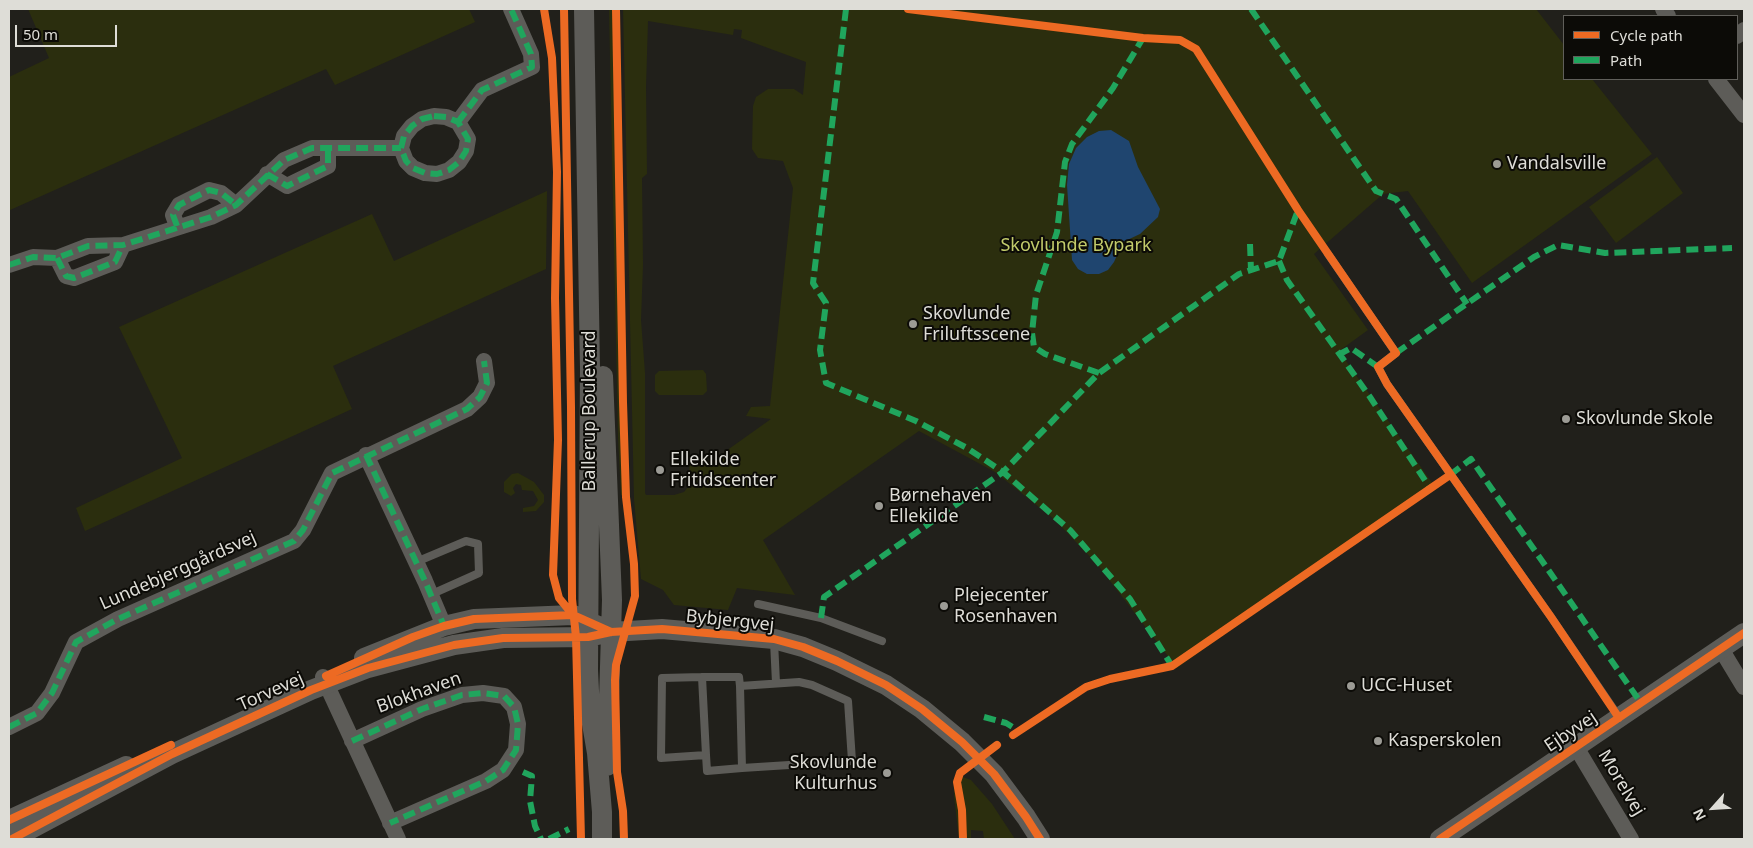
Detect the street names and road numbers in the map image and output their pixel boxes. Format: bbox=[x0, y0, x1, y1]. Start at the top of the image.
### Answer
street label: Ballerup Boulevard bbox=[579, 330, 601, 492]
street label: Lundebjerggårdsvej bbox=[96, 527, 260, 615]
street label: Bybjergvej bbox=[685, 606, 775, 636]
street label: Torvevej bbox=[235, 668, 307, 716]
street label: Blokhaven bbox=[374, 668, 464, 718]
street label: Ejbyvej bbox=[1541, 707, 1601, 757]
street label: Morelvej bbox=[1593, 746, 1649, 820]

